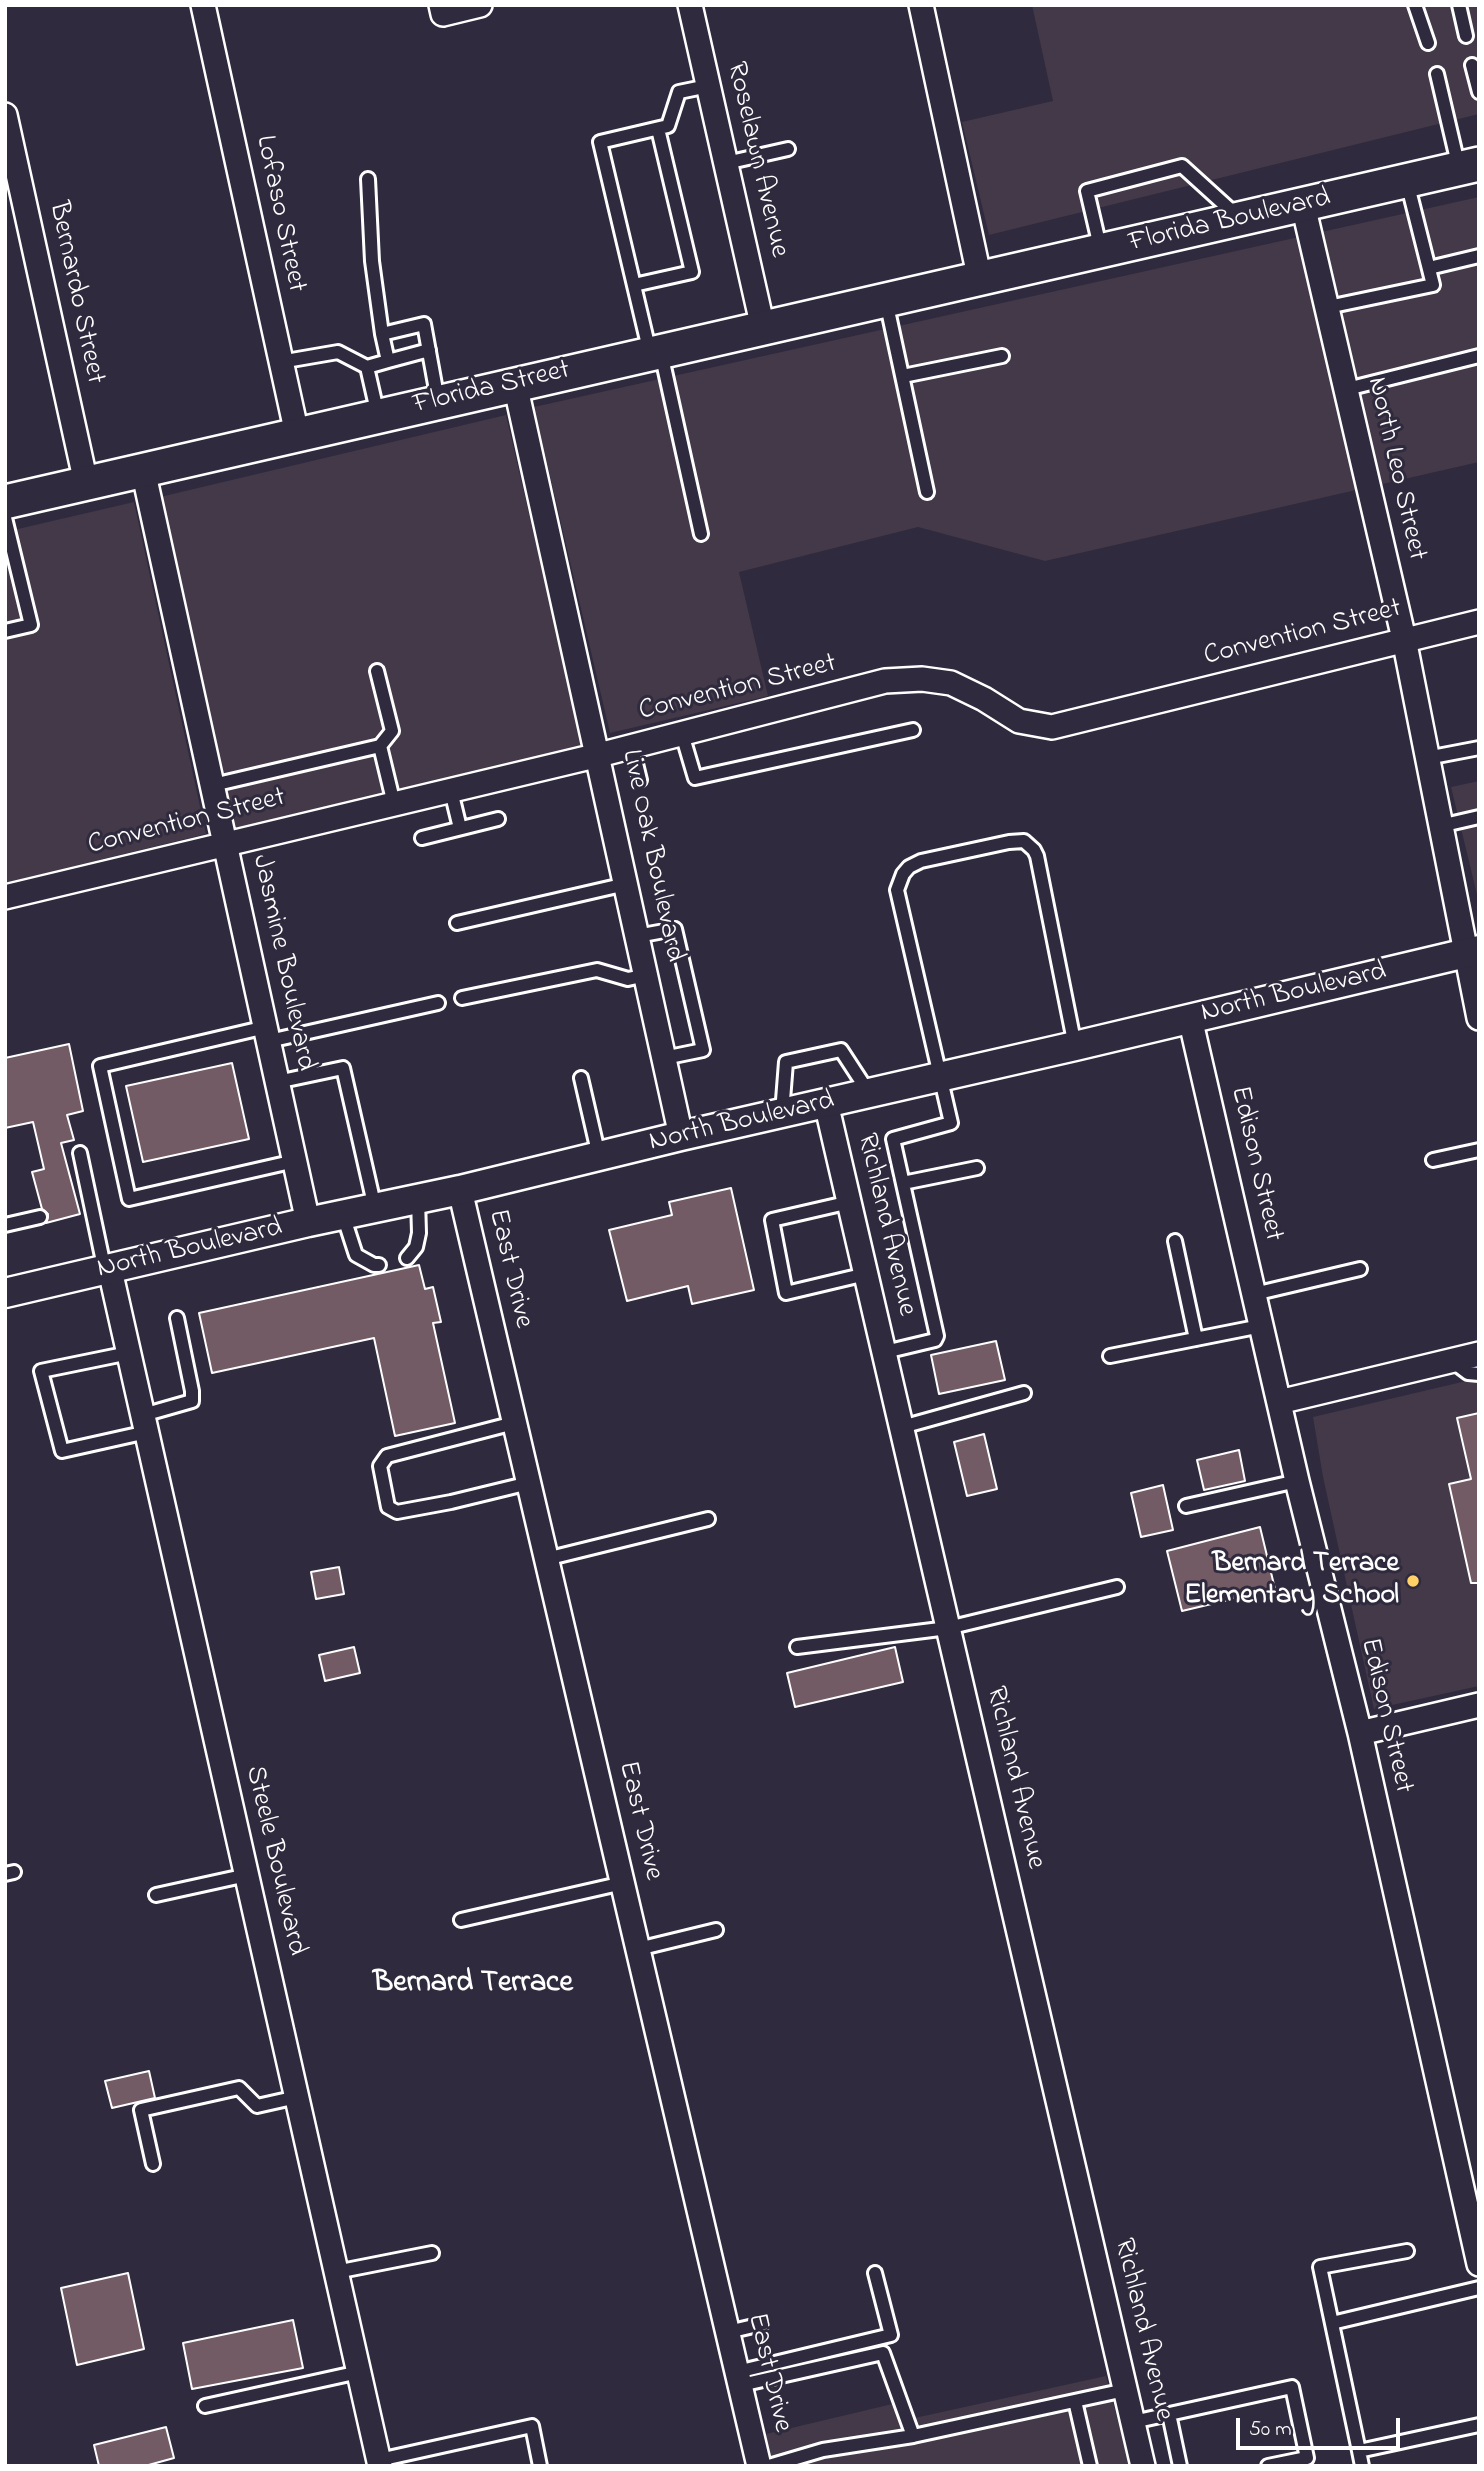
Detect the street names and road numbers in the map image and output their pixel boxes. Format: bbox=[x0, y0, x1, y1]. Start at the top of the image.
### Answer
street label: Roselawn Avenue bbox=[717, 59, 795, 261]
street label: Lofaso Street bbox=[246, 133, 312, 295]
street label: Florida Boulevard bbox=[1126, 182, 1334, 262]
street label: Bernardo Street bbox=[39, 199, 111, 387]
street label: Florida Street bbox=[410, 355, 574, 423]
street label: North Leo Street bbox=[1358, 374, 1432, 564]
street label: Convention Street bbox=[1201, 593, 1405, 675]
street label: Convention Street bbox=[636, 648, 840, 730]
street label: Live Oak Boulevard bbox=[612, 747, 690, 965]
street label: Convention Street bbox=[85, 782, 289, 864]
street label: Jasmine Boulevard bbox=[243, 852, 321, 1074]
street label: North Boulevard bbox=[1198, 956, 1390, 1032]
street label: Edison Street bbox=[1221, 1083, 1289, 1245]
street label: North Boulevard bbox=[646, 1085, 838, 1161]
street label: Richland Avenue bbox=[848, 1130, 922, 1320]
street label: East Drive bbox=[479, 1206, 539, 1332]
street label: North Boulevard bbox=[94, 1212, 286, 1288]
street label: Edison Street bbox=[1351, 1635, 1419, 1797]
street label: Richland Avenue bbox=[977, 1683, 1051, 1873]
street label: East Drive bbox=[609, 1758, 669, 1884]
street label: Steele Boulevard bbox=[236, 1763, 312, 1959]
street label: Richland Avenue bbox=[1105, 2235, 1179, 2425]
street label: East Drive bbox=[738, 2310, 798, 2436]

